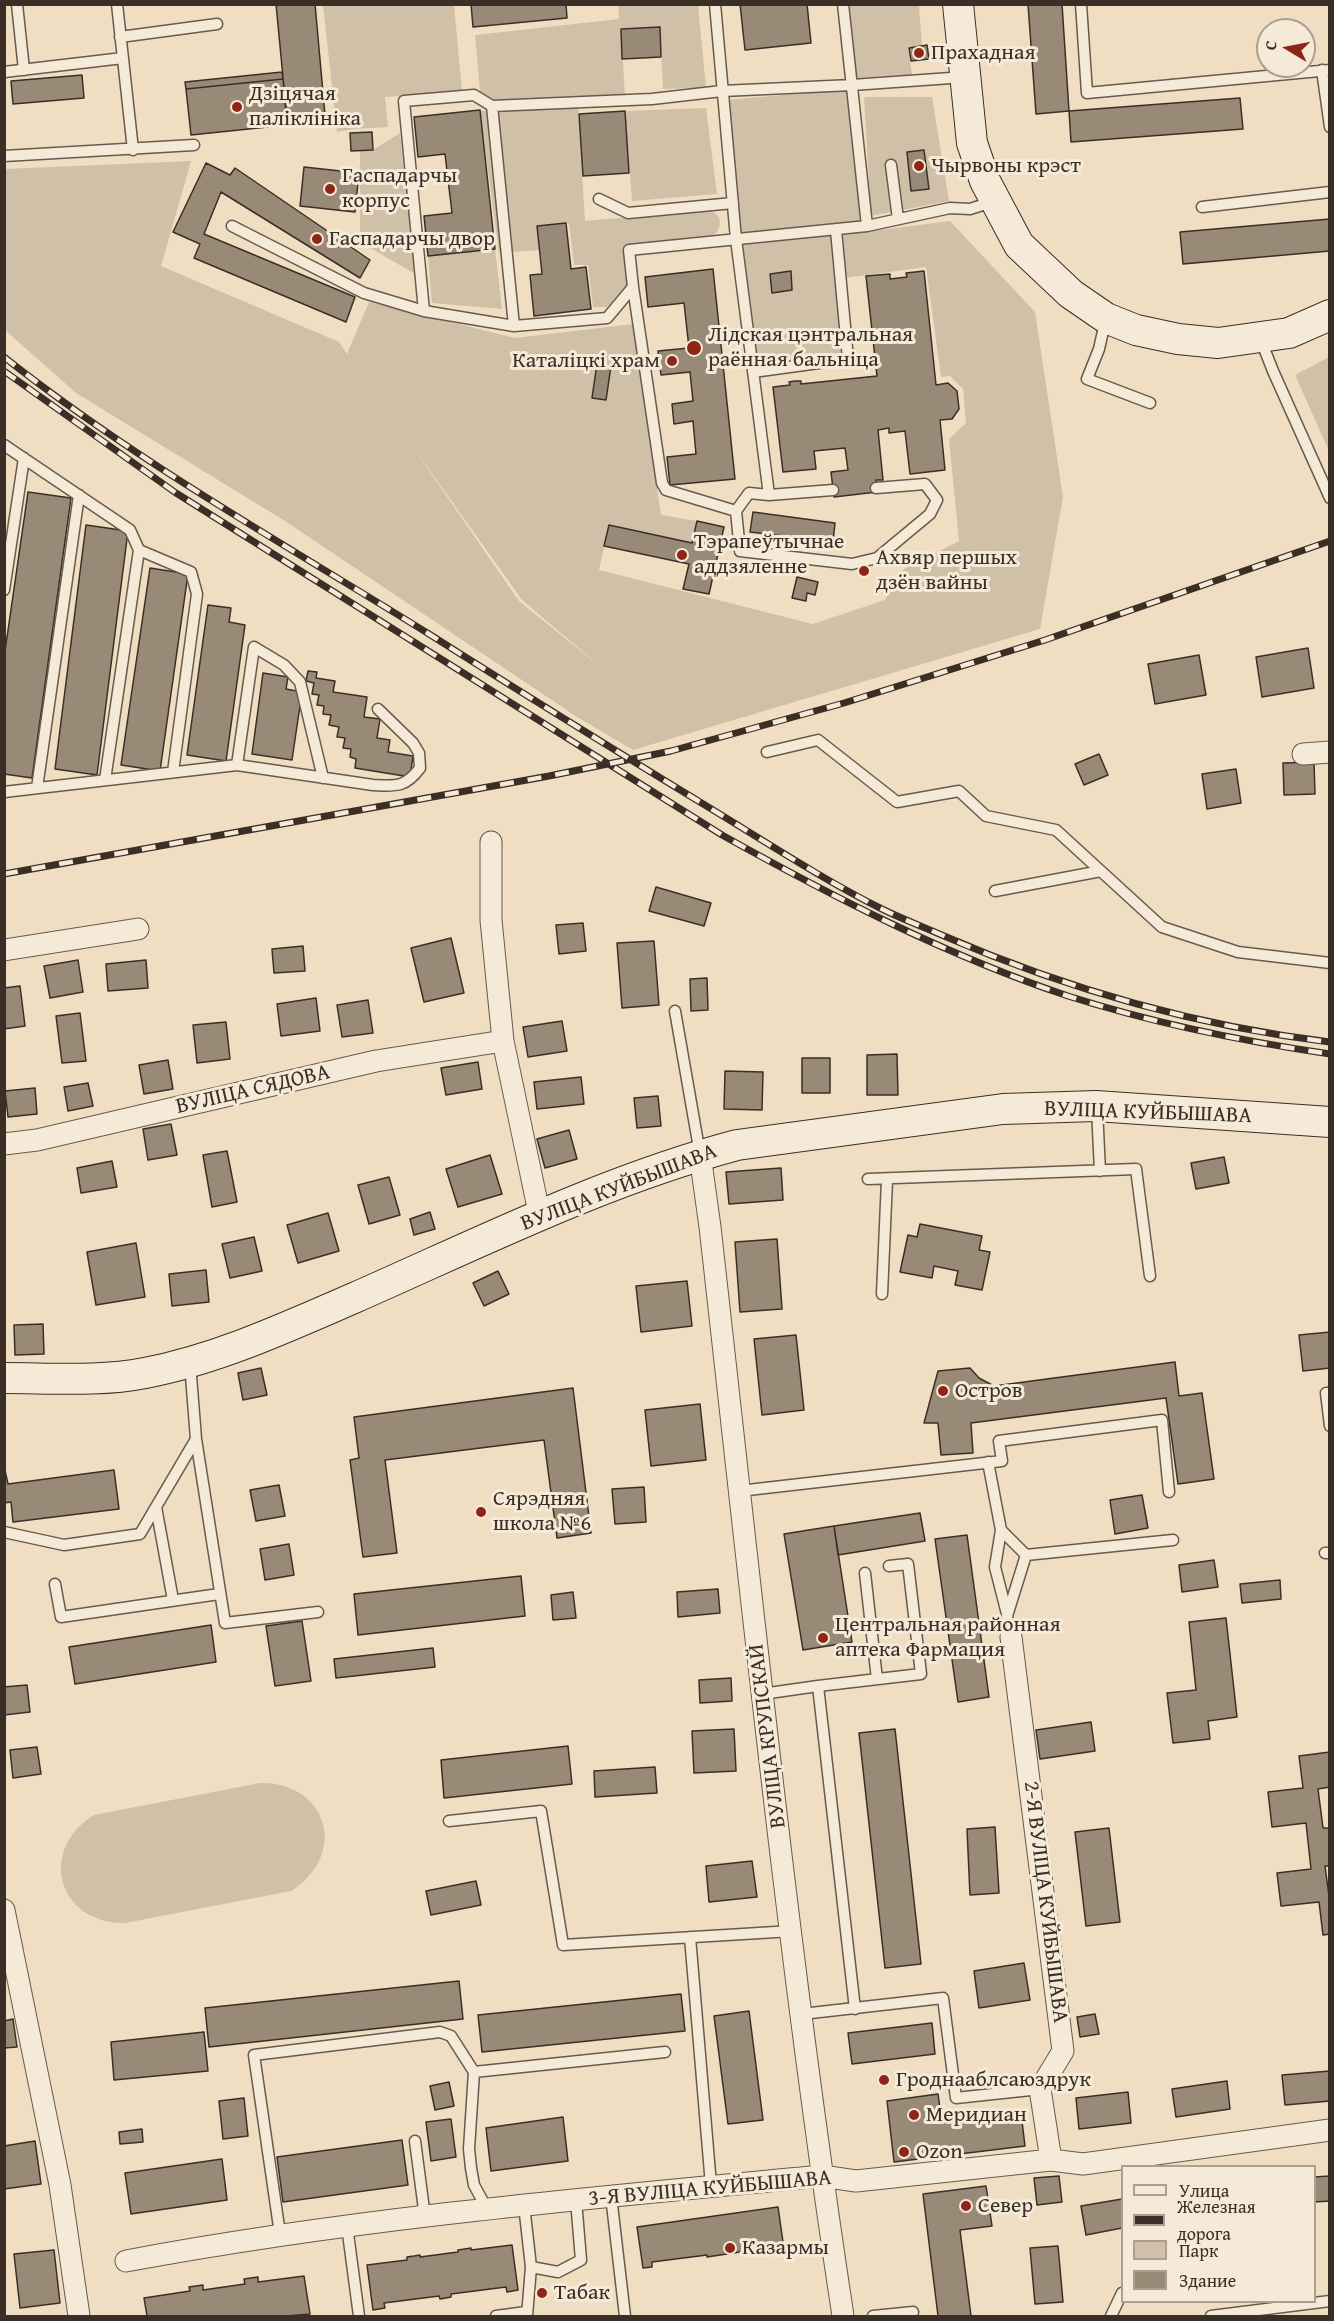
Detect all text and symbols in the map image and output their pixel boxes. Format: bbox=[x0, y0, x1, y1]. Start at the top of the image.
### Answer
north arrow bbox=[1256, 18, 1316, 78]
text: С bbox=[1258, 39, 1283, 52]
place label: Прахадная bbox=[931, 40, 1036, 66]
marker: Прахадная bbox=[912, 46, 926, 60]
place label: Дзіцячая паліклініка bbox=[249, 81, 361, 132]
marker: Дзіцячая паліклініка bbox=[230, 100, 244, 114]
place label: Чырвоны крэст bbox=[931, 153, 1081, 179]
marker: Чырвоны крэст bbox=[912, 159, 926, 173]
place label: Гаспадарчы корпус bbox=[342, 163, 457, 214]
marker: Гаспадарчы корпус bbox=[323, 182, 337, 196]
place label: Гаспадарчы двор bbox=[329, 226, 495, 252]
marker: Гаспадарчы двор bbox=[310, 232, 324, 246]
place label: Лідская цэнтральная раённая бальніца bbox=[708, 322, 913, 374]
marker: Лідская цэнтральная раённая бальніца bbox=[685, 339, 703, 357]
place label: Каталіцкі храм bbox=[512, 348, 660, 374]
marker: Каталіцкі храм bbox=[665, 354, 679, 368]
place label: Тэрапеўтычнае аддзяленне bbox=[694, 529, 844, 580]
place label: Ахвяр першых дзён вайны bbox=[876, 545, 1017, 596]
marker: Тэрапеўтычнае аддзяленне bbox=[675, 548, 689, 562]
marker: Ахвяр першых дзён вайны bbox=[857, 564, 871, 578]
street label: ВУЛІЦА СЯДОВА bbox=[174, 1059, 332, 1121]
street label: ВУЛІЦА КУЙБЫШАВА bbox=[1044, 1096, 1252, 1130]
street label: ВУЛІЦА КУЙБЫШАВА bbox=[517, 1138, 721, 1238]
place label: Остров bbox=[955, 1378, 1023, 1404]
marker: Остров bbox=[936, 1384, 950, 1398]
place label: Сярэдняя школа №6 bbox=[493, 1486, 591, 1538]
marker: Сярэдняя школа №6 bbox=[474, 1505, 488, 1519]
place label: Центральная районная аптека Фармация bbox=[835, 1612, 1061, 1664]
marker: Центральная районная аптека Фармация bbox=[816, 1631, 830, 1645]
street label: ВУЛІЦА КРУПСКАЙ bbox=[744, 1642, 792, 1830]
street label: 2-Я ВУЛІЦА КУЙБЫШАВА bbox=[1017, 1779, 1073, 2025]
place label: Гроднааблсаюздрук bbox=[896, 2067, 1091, 2093]
marker: Гроднааблсаюздрук bbox=[877, 2073, 891, 2087]
place label: Меридиан bbox=[926, 2102, 1027, 2128]
marker: Меридиан bbox=[907, 2108, 921, 2122]
place label: Ozon bbox=[916, 2139, 963, 2165]
marker: Ozon bbox=[897, 2145, 911, 2159]
street label: 3-Я ВУЛІЦА КУЙБЫШАВА bbox=[587, 2165, 833, 2213]
legend bbox=[1121, 2165, 1316, 2303]
text: Улица bbox=[1179, 2177, 1229, 2204]
place label: Север bbox=[978, 2193, 1033, 2219]
text: Железная дорога bbox=[1177, 2193, 1256, 2247]
marker: Север bbox=[959, 2199, 973, 2213]
place label: Казармы bbox=[742, 2235, 829, 2261]
text: Парк bbox=[1179, 2237, 1218, 2264]
marker: Казармы bbox=[723, 2241, 737, 2255]
text: Здание bbox=[1179, 2267, 1236, 2294]
place label: Табак bbox=[554, 2280, 610, 2306]
marker: Табак bbox=[535, 2286, 549, 2300]

